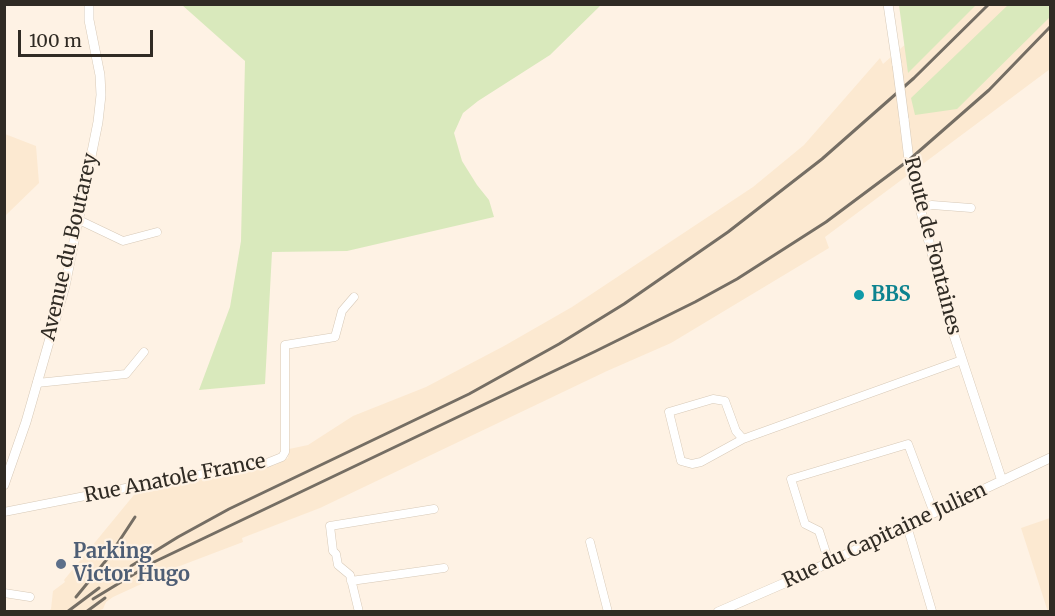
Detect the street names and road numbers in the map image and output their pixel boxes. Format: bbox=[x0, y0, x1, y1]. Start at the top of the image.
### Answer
street label: Avenue du Boutarey bbox=[37, 151, 103, 343]
street label: Route de Fontaines bbox=[898, 154, 966, 338]
street label: Rue Anatole France bbox=[82, 450, 268, 508]
street label: Rue du Capitaine Julien bbox=[779, 478, 991, 594]

